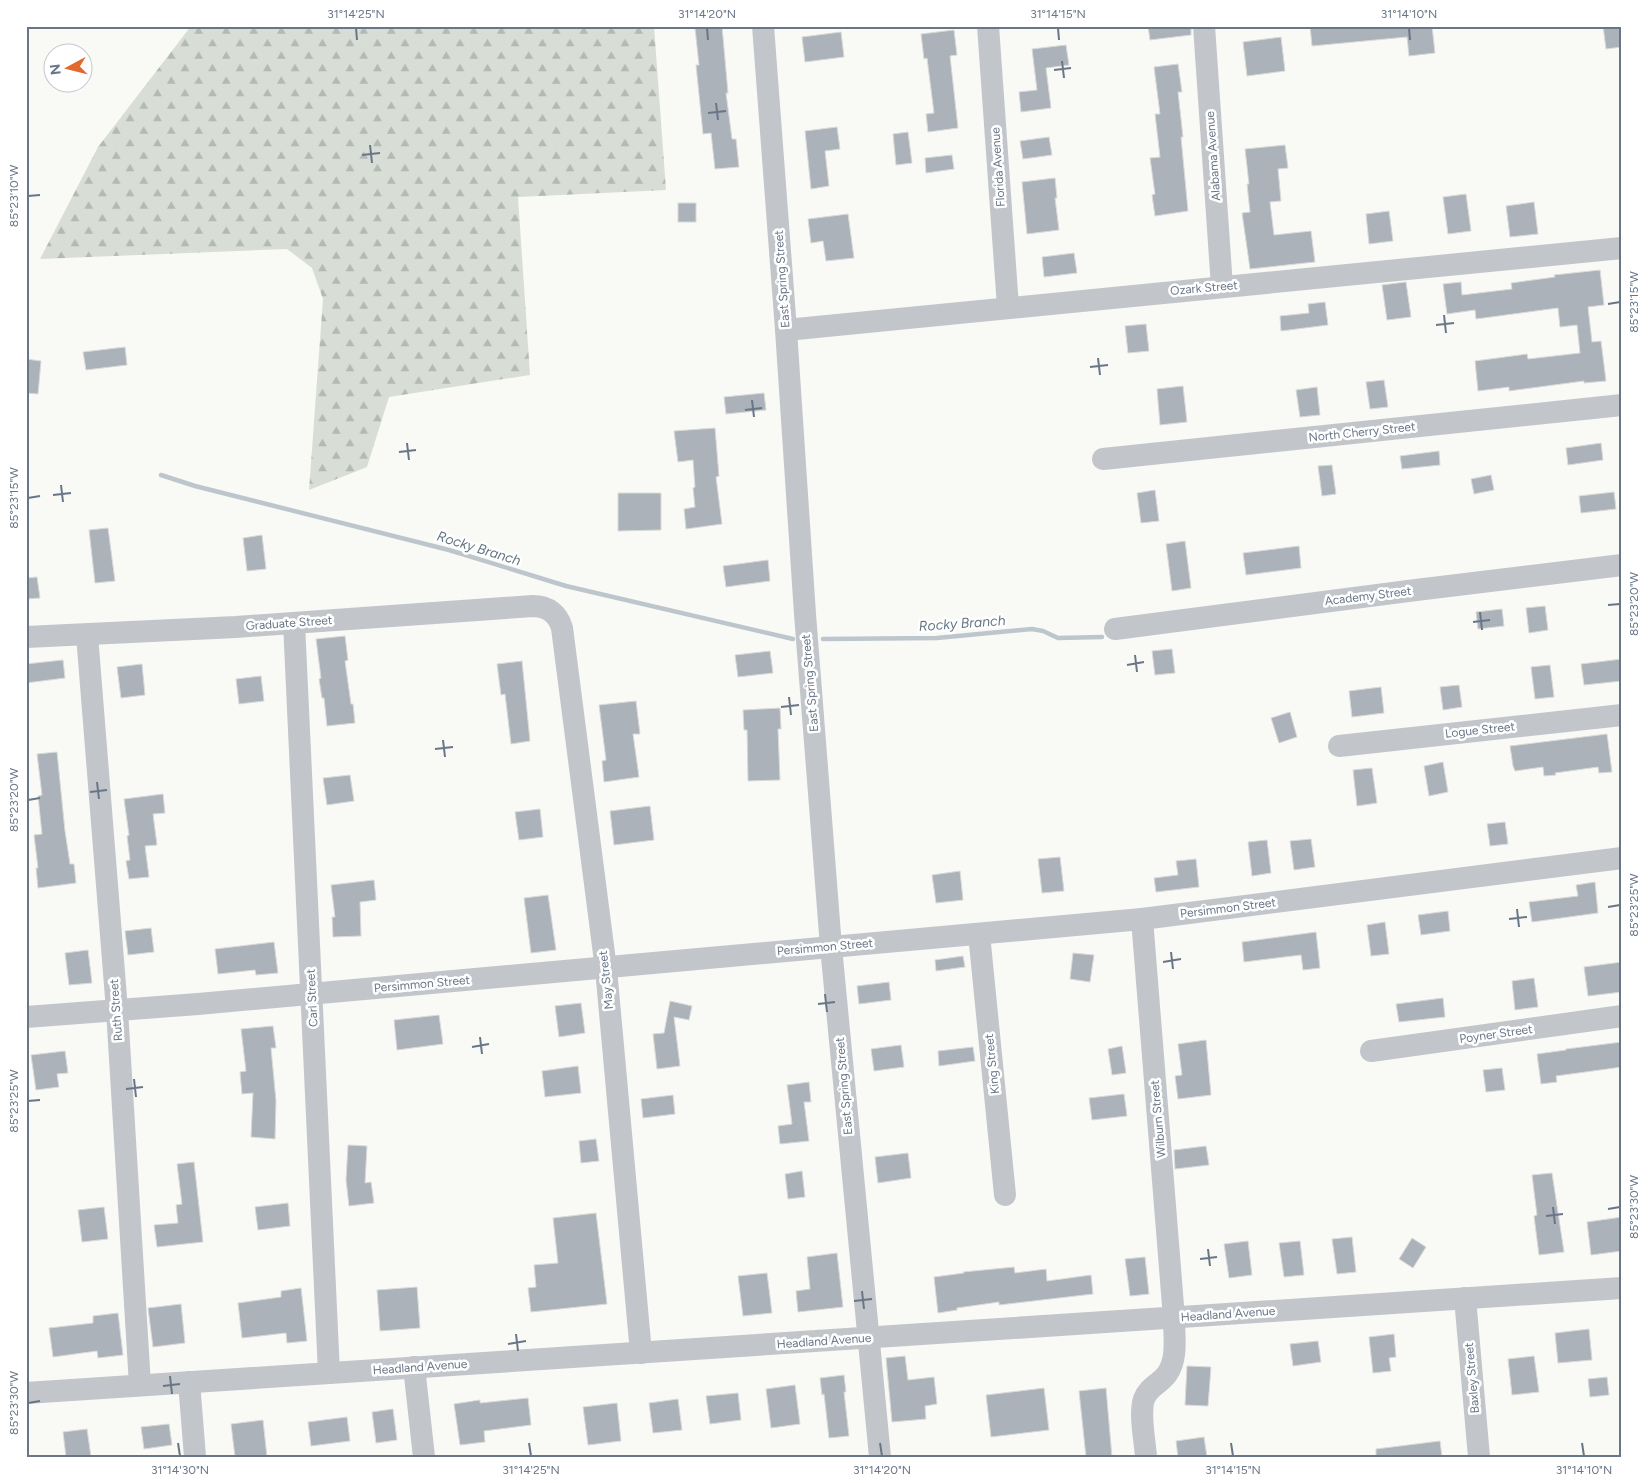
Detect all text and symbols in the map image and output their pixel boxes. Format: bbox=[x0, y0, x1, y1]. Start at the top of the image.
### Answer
text: 31°14'25"N bbox=[327, 7, 385, 21]
text: 31°14'20"N bbox=[678, 7, 736, 21]
text: 31°14'15"N bbox=[1030, 7, 1086, 21]
text: 31°14'10"N bbox=[1381, 7, 1437, 21]
north arrow bbox=[42, 42, 92, 92]
text: N bbox=[46, 63, 65, 76]
street label: Alabama Avenue bbox=[1203, 110, 1223, 201]
street label: Florida Avenue bbox=[988, 126, 1008, 207]
text: 85°23'10"W bbox=[7, 164, 21, 227]
street label: East Spring Street bbox=[772, 229, 792, 328]
text: 85°23'15"W bbox=[1627, 271, 1641, 333]
street label: Ozark Street bbox=[1170, 278, 1239, 298]
street label: North Cherry Street bbox=[1308, 419, 1417, 445]
text: 85°23'15"W bbox=[7, 467, 21, 529]
water label: Rocky Branch bbox=[435, 528, 523, 569]
text: 85°23'20"W bbox=[1627, 571, 1641, 636]
street label: Academy Street bbox=[1324, 584, 1413, 608]
water label: Rocky Branch bbox=[918, 612, 1006, 635]
street label: Graduate Street bbox=[245, 613, 333, 633]
street label: East Spring Street bbox=[799, 633, 821, 732]
street label: Logue Street bbox=[1444, 719, 1516, 741]
text: 85°23'20"W bbox=[7, 767, 21, 832]
text: 85°23'25"W bbox=[1627, 873, 1641, 937]
street label: Persimmon Street bbox=[1179, 895, 1277, 921]
street label: Persimmon Street bbox=[776, 936, 874, 958]
street label: May Street bbox=[596, 949, 616, 1010]
street label: Carl Street bbox=[303, 968, 321, 1027]
street label: Persimmon Street bbox=[373, 973, 471, 995]
street label: Ruth Street bbox=[107, 978, 125, 1041]
street label: Poyner Street bbox=[1458, 1022, 1534, 1046]
street label: King Street bbox=[982, 1033, 1002, 1095]
street label: East Spring Street bbox=[833, 1036, 855, 1135]
text: 85°23'25"W bbox=[7, 1069, 21, 1133]
street label: Wilburn Street bbox=[1148, 1079, 1168, 1158]
text: 85°23'30"W bbox=[1627, 1175, 1641, 1239]
street label: Headland Avenue bbox=[1180, 1304, 1276, 1324]
street label: Headland Avenue bbox=[776, 1331, 872, 1351]
street label: Baxley Street bbox=[1462, 1342, 1482, 1414]
street label: Headland Avenue bbox=[372, 1357, 468, 1377]
text: 85°23'30"W bbox=[7, 1371, 21, 1435]
text: 31°14'30"N bbox=[151, 1463, 209, 1477]
text: 31°14'25"N bbox=[502, 1463, 560, 1477]
text: 31°14'20"N bbox=[853, 1463, 911, 1477]
text: 31°14'15"N bbox=[1205, 1463, 1261, 1477]
text: 31°14'10"N bbox=[1556, 1463, 1612, 1477]

